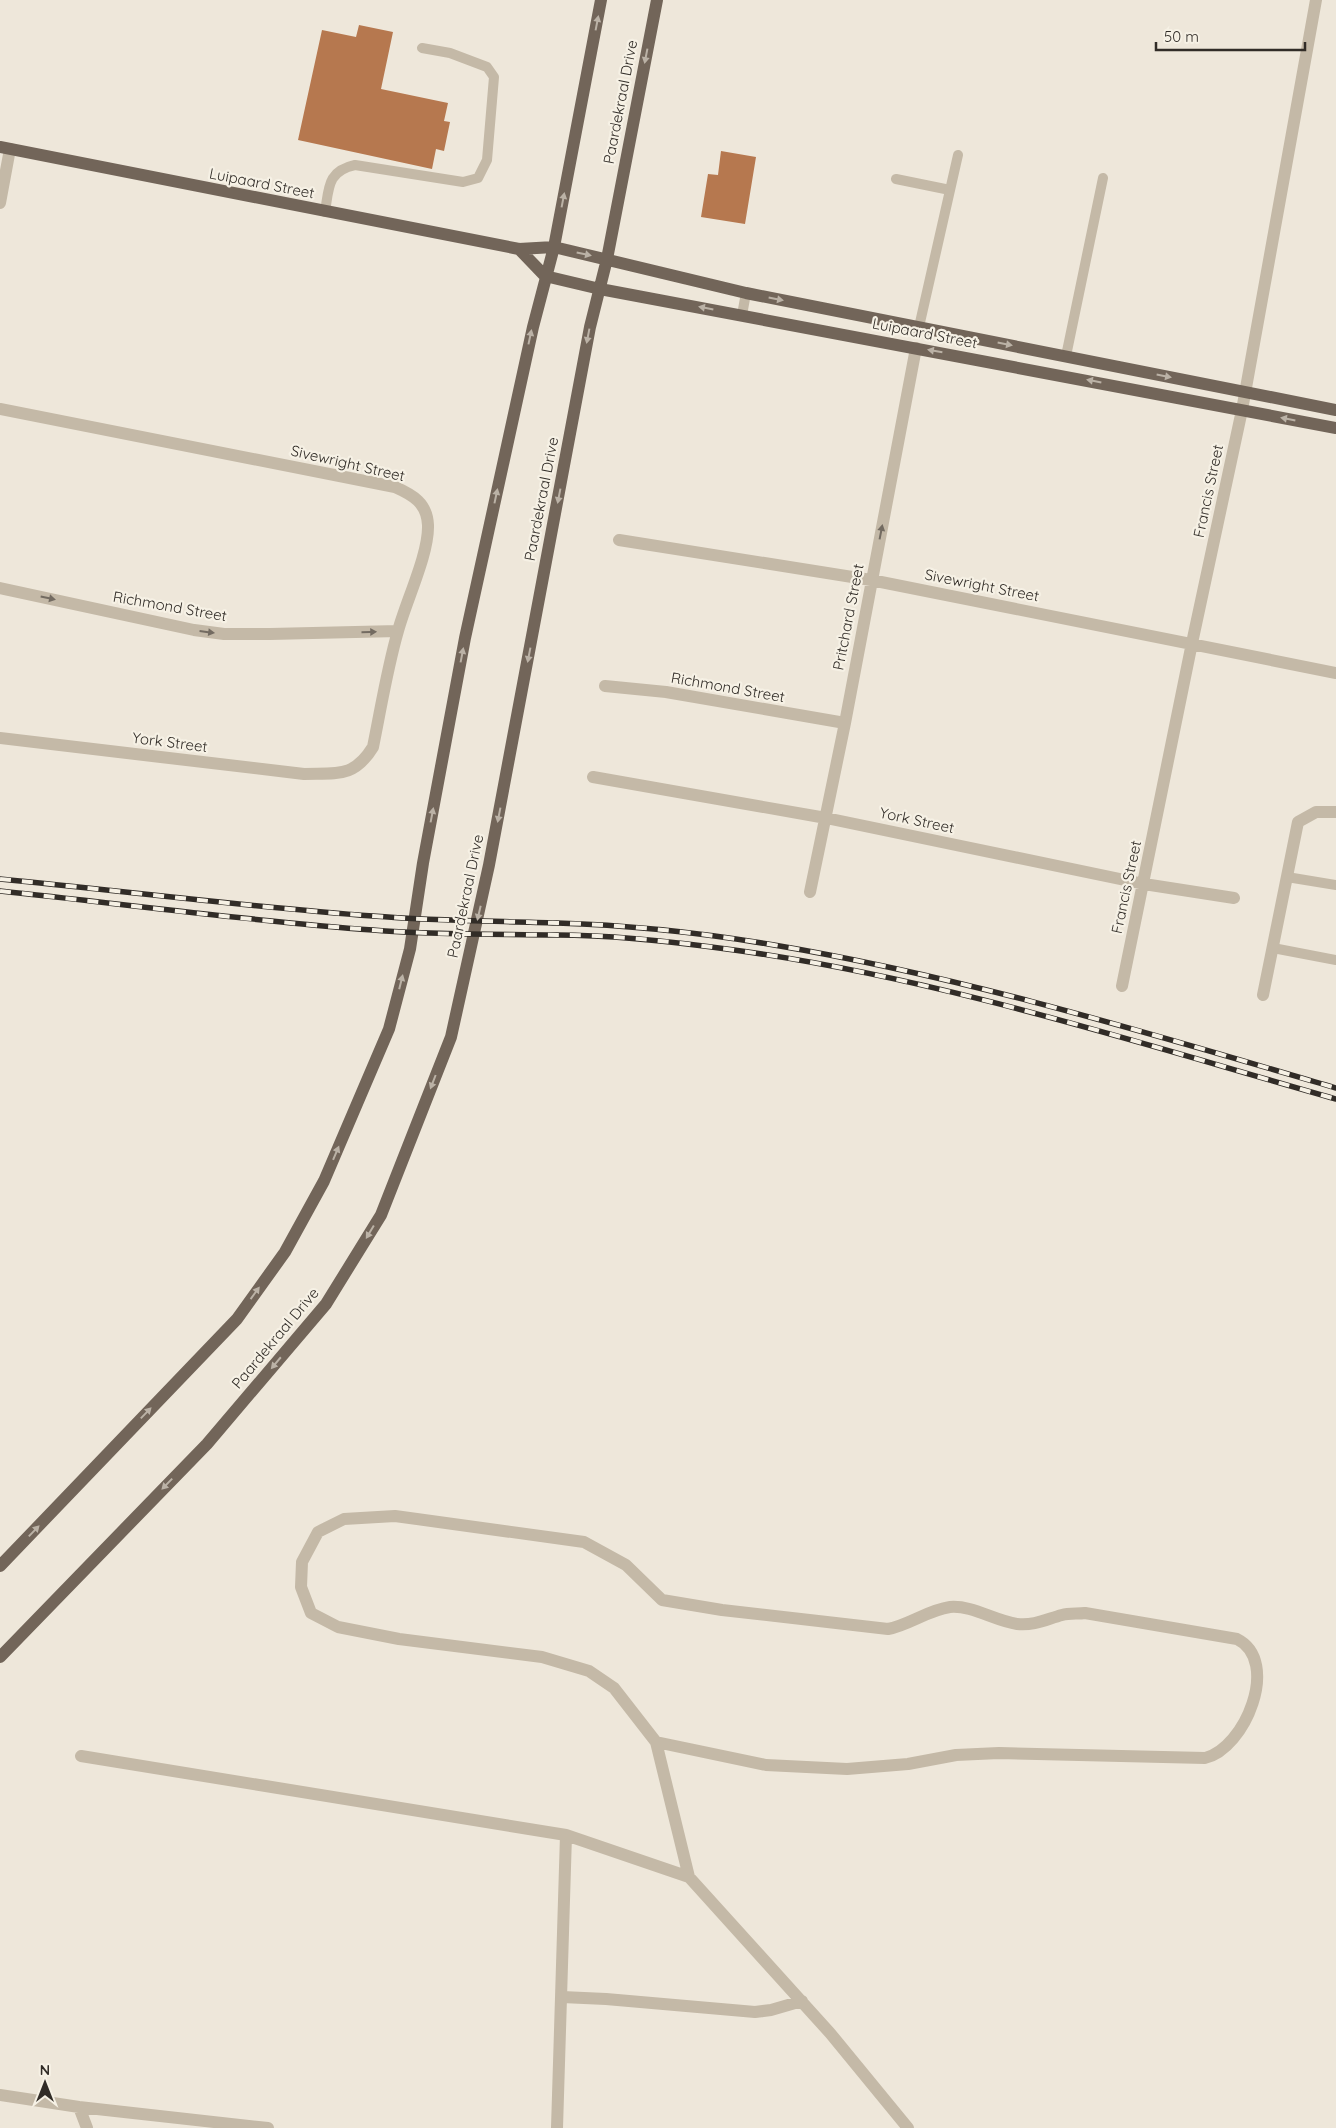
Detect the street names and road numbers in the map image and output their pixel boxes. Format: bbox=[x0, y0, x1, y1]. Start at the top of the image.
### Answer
street label: Paardekraal Drive bbox=[599, 38, 641, 166]
street label: Luipaard Street bbox=[208, 163, 316, 203]
street label: Luipaard Street bbox=[871, 313, 979, 353]
street label: Paardekraal Drive bbox=[520, 435, 562, 563]
street label: Sivewright Street bbox=[289, 441, 407, 485]
street label: Francis Street bbox=[1189, 443, 1227, 539]
street label: Pritchard Street bbox=[828, 562, 868, 672]
street label: Sivewright Street bbox=[923, 565, 1041, 605]
street label: Richmond Street bbox=[112, 587, 228, 625]
street label: Richmond Street bbox=[670, 668, 786, 706]
street label: York Street bbox=[131, 728, 209, 756]
street label: York Street bbox=[878, 803, 956, 837]
street label: Paardekraal Drive bbox=[443, 832, 487, 960]
street label: Francis Street bbox=[1107, 839, 1145, 935]
street label: Paardekraal Drive bbox=[227, 1284, 323, 1392]

